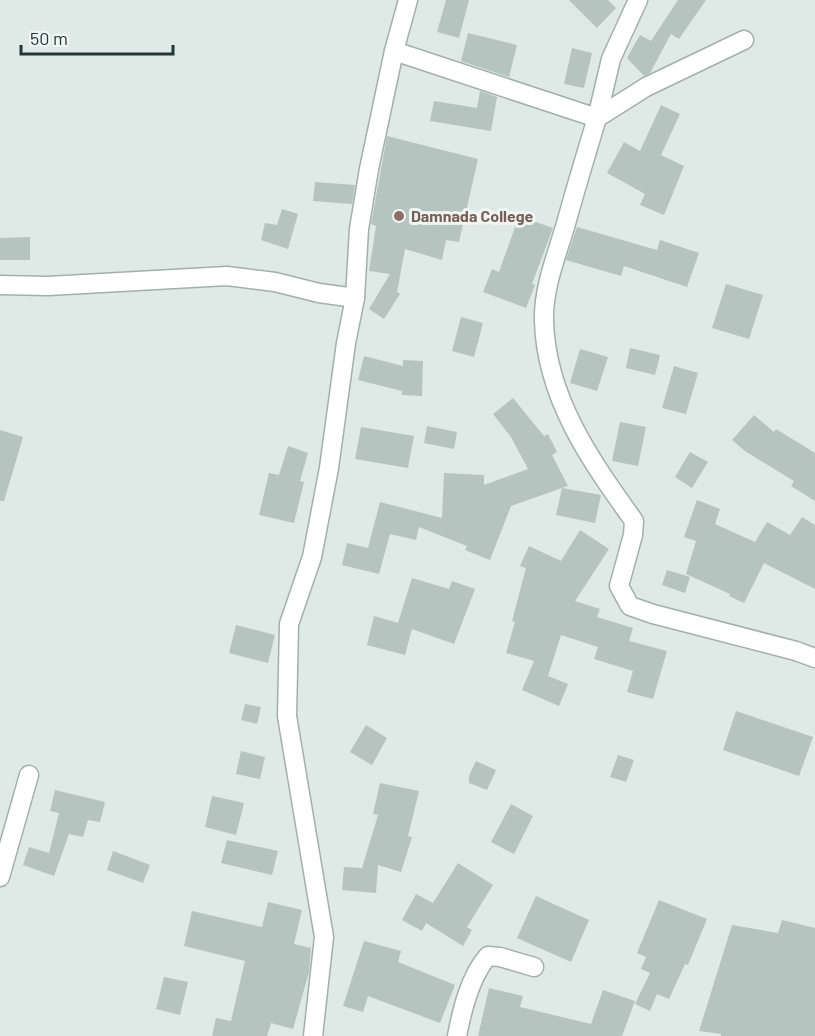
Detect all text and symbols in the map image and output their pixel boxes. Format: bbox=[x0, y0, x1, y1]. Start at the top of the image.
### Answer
scale bar bbox=[21, 18, 172, 56]
text: 50 m bbox=[30, 27, 68, 49]
place label: Damnada College bbox=[411, 206, 534, 225]
marker: Damnada College bbox=[392, 209, 406, 223]

